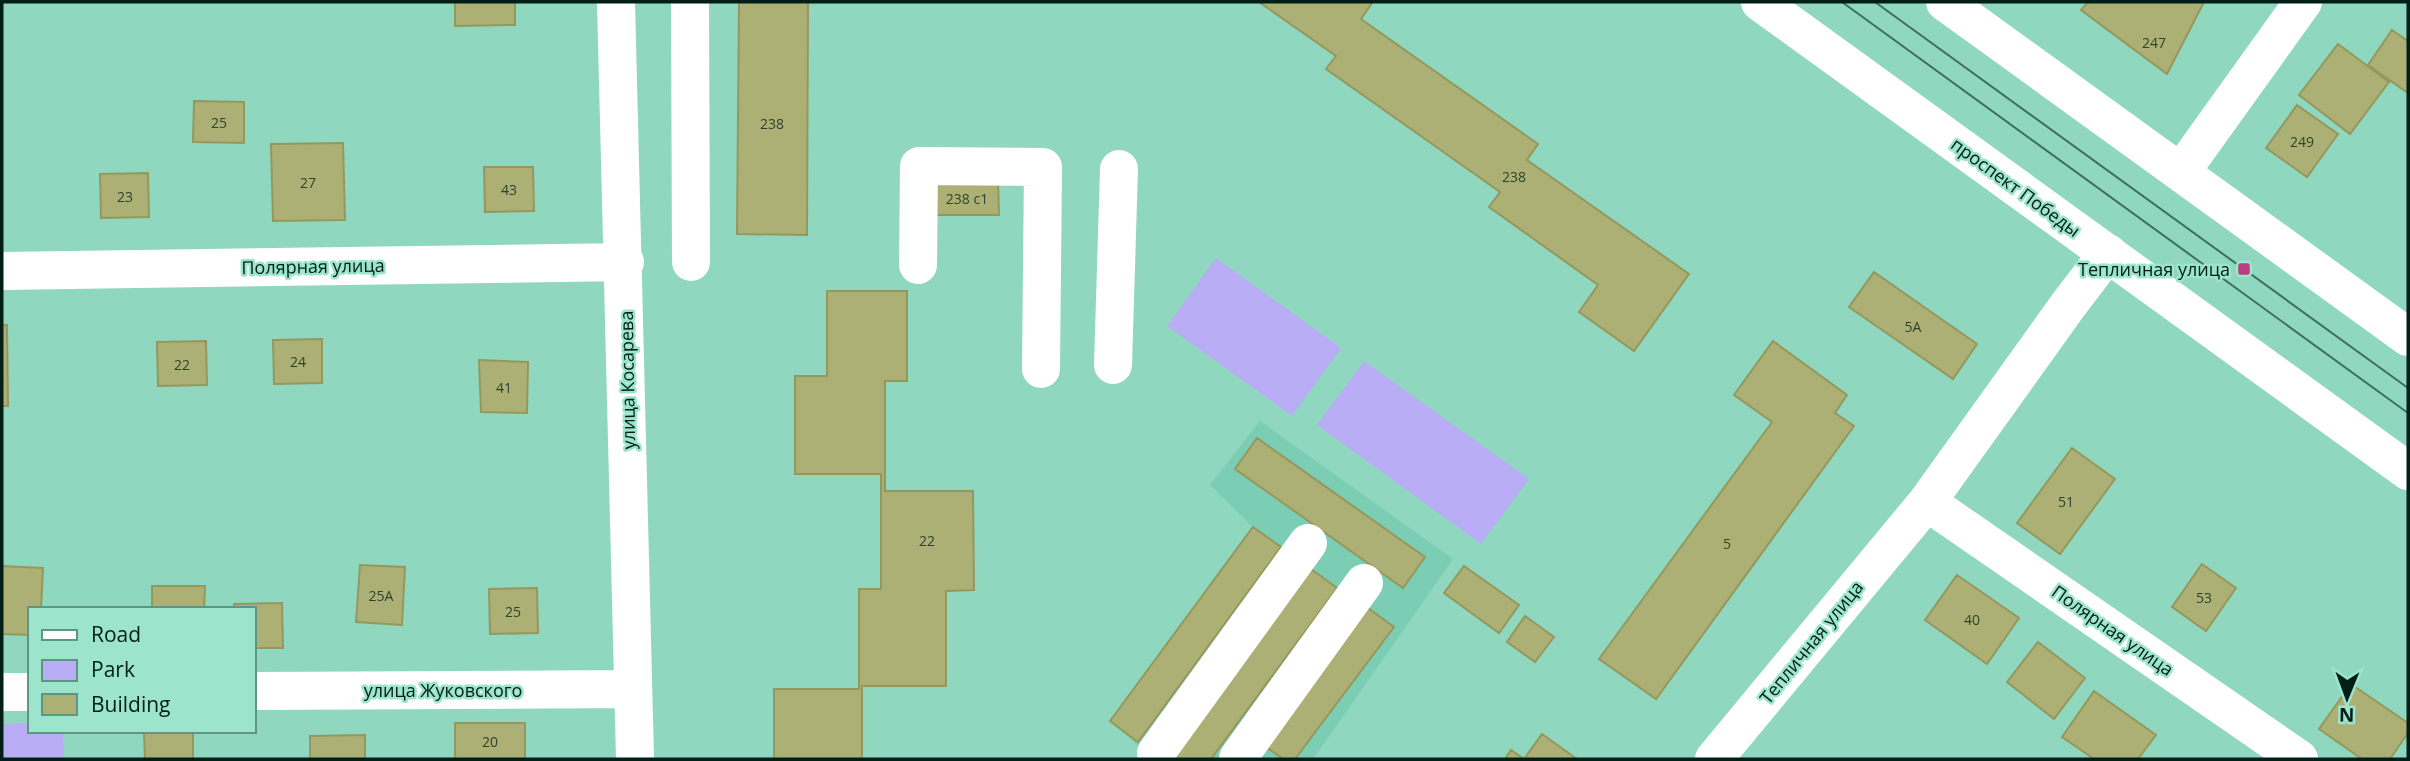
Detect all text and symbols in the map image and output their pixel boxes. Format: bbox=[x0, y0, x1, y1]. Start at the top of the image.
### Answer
house number: 247 bbox=[2142, 33, 2166, 52]
house number: 25 bbox=[211, 113, 227, 132]
house number: 238 bbox=[760, 114, 784, 133]
street label: проспект Победы bbox=[1947, 132, 2085, 242]
house number: 249 bbox=[2290, 132, 2314, 151]
house number: 238 bbox=[1502, 167, 1526, 186]
house number: 27 bbox=[300, 173, 316, 192]
house number: 43 bbox=[501, 180, 517, 199]
house number: 23 bbox=[117, 187, 133, 206]
house number: 238 с1 bbox=[946, 189, 988, 208]
street label: Полярная улица bbox=[241, 253, 385, 279]
place label: Тепличная улица bbox=[2078, 257, 2230, 281]
marker: Тепличная улица bbox=[2236, 261, 2252, 277]
street label: улица Косарева bbox=[614, 310, 640, 450]
house number: 5А bbox=[1905, 317, 1922, 336]
house number: 24 bbox=[290, 352, 306, 371]
house number: 22 bbox=[174, 355, 190, 374]
house number: 41 bbox=[496, 378, 512, 397]
house number: 51 bbox=[2058, 492, 2074, 511]
house number: 22 bbox=[919, 531, 935, 550]
house number: 5 bbox=[1723, 534, 1731, 553]
street label: Тепличная улица bbox=[1754, 575, 1868, 709]
street label: Полярная улица bbox=[2047, 579, 2179, 681]
house number: 25А bbox=[369, 586, 394, 605]
house number: 53 bbox=[2196, 588, 2212, 607]
house number: 25 bbox=[505, 602, 521, 621]
legend bbox=[28, 607, 256, 733]
house number: 40 bbox=[1964, 610, 1980, 629]
text: Road bbox=[91, 620, 141, 648]
text: Park bbox=[91, 655, 135, 683]
north arrow bbox=[2312, 663, 2382, 733]
street label: улица Жуковского bbox=[364, 678, 522, 702]
text: Building bbox=[91, 690, 170, 718]
text: N bbox=[2339, 702, 2355, 728]
house number: 20 bbox=[482, 732, 498, 751]

